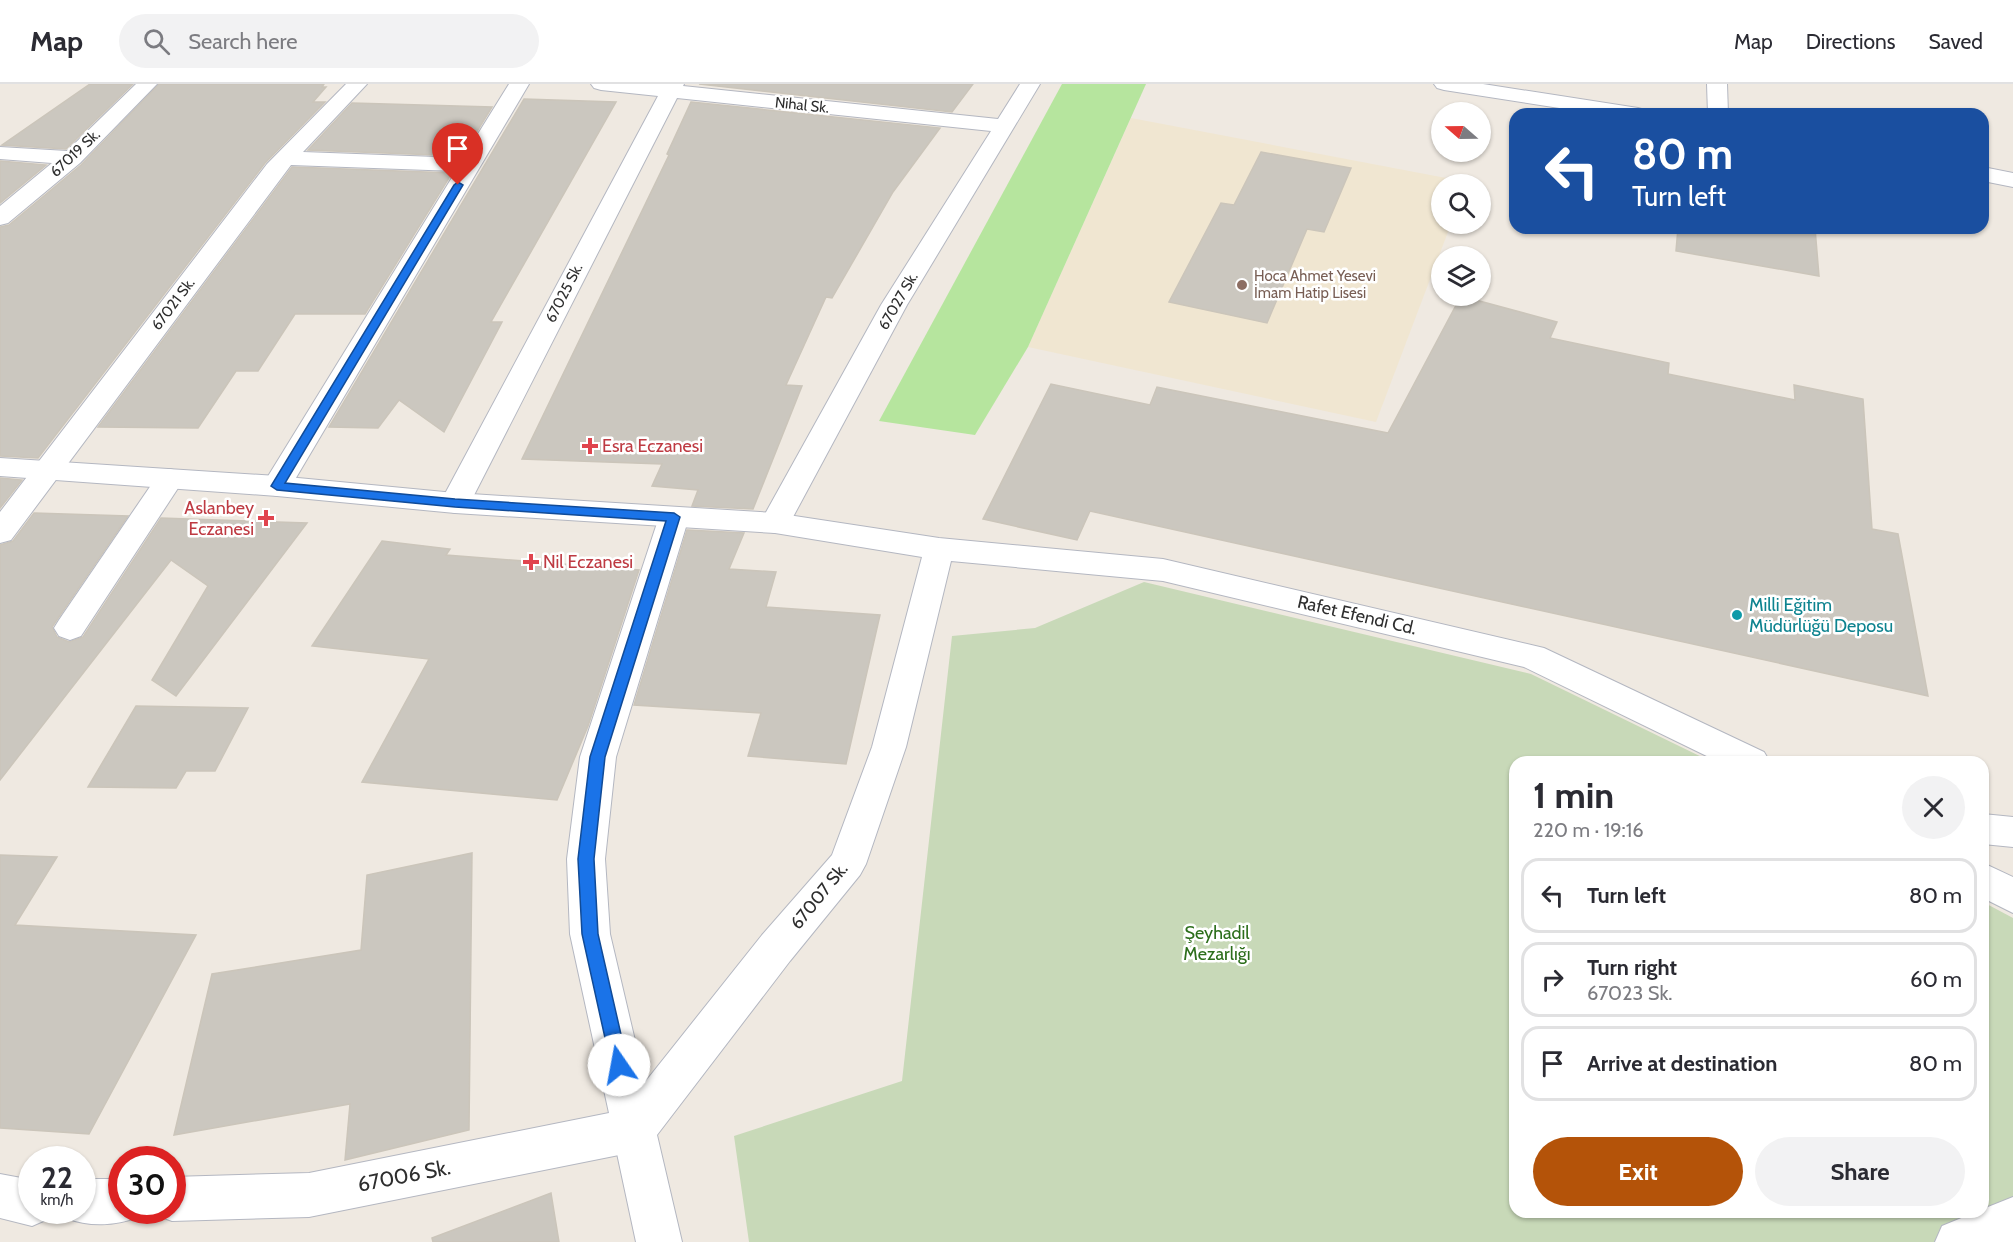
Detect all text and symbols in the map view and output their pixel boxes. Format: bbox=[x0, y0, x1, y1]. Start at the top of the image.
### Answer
search box bbox=[119, 14, 539, 68]
text: Map bbox=[30, 24, 83, 58]
icon: search bbox=[140, 25, 173, 58]
text: Search here bbox=[188, 28, 297, 55]
text: Map bbox=[1734, 29, 1773, 54]
text: Directions bbox=[1806, 29, 1895, 54]
text: Saved bbox=[1928, 29, 1983, 54]
street label: Nihal Sk. bbox=[774, 93, 830, 117]
north arrow bbox=[1431, 102, 1491, 162]
map controls bbox=[1431, 102, 1491, 306]
pin bbox=[432, 123, 483, 185]
street label: 67019 Sk. bbox=[46, 125, 104, 181]
text: 80 m bbox=[1632, 128, 1733, 180]
icon: arrive bbox=[441, 132, 474, 165]
icon: left bbox=[1533, 132, 1611, 210]
button: search bbox=[1431, 174, 1491, 234]
text: Turn left bbox=[1632, 180, 1726, 213]
button: layers bbox=[1431, 246, 1491, 306]
street label: 67025 Sk. bbox=[541, 260, 587, 326]
place label: Hoca Ahmet Yesevi İmam Hatip Lisesi bbox=[1254, 267, 1376, 302]
street label: 67027 Sk. bbox=[874, 269, 922, 333]
street label: 67021 Sk. bbox=[147, 274, 199, 334]
marker: Hoca Ahmet Yesevi İmam Hatip Lisesi bbox=[1235, 278, 1249, 292]
place label: Esra Eczanesi bbox=[602, 435, 703, 457]
marker: Esra Eczanesi bbox=[583, 439, 597, 453]
place label: Aslanbey Eczanesi bbox=[184, 497, 254, 540]
marker: Aslanbey Eczanesi bbox=[259, 511, 273, 525]
place label: Nil Eczanesi bbox=[543, 551, 633, 573]
marker: Nil Eczanesi bbox=[524, 555, 538, 569]
street label: Rafet Efendi Cd. bbox=[1295, 591, 1419, 639]
place label: Milli Eğitim Müdürlüğü Deposu bbox=[1749, 594, 1893, 637]
marker: Milli Eğitim Müdürlüğü Deposu bbox=[1730, 608, 1744, 622]
text: 1 min bbox=[1533, 773, 1614, 817]
button: close bbox=[1902, 776, 1965, 839]
text: 220 m · 19:16 bbox=[1533, 818, 1644, 842]
street label: 67007 Sk. bbox=[786, 858, 852, 934]
icon: left bbox=[1536, 879, 1569, 912]
text: Turn left bbox=[1587, 882, 1666, 909]
text: 80 m bbox=[1909, 882, 1962, 909]
park label: Şeyhadil Mezarlığı bbox=[1183, 922, 1251, 965]
text: Turn right bbox=[1587, 954, 1677, 981]
icon: right bbox=[1536, 963, 1569, 996]
text: 60 m bbox=[1910, 966, 1962, 993]
text: 67023 Sk. bbox=[1587, 981, 1673, 1005]
position arrow bbox=[587, 1033, 651, 1097]
icon: arrive bbox=[1536, 1047, 1569, 1080]
text: Arrive at destination bbox=[1587, 1050, 1777, 1077]
text: 80 m bbox=[1909, 1050, 1962, 1077]
button: Exit bbox=[1533, 1137, 1743, 1206]
button: Share bbox=[1755, 1137, 1965, 1206]
speed limit sign: 30 bbox=[108, 1146, 186, 1224]
street label: 67006 Sk. bbox=[355, 1154, 452, 1197]
text: 22 bbox=[41, 1159, 73, 1196]
text: km/h bbox=[41, 1191, 73, 1209]

